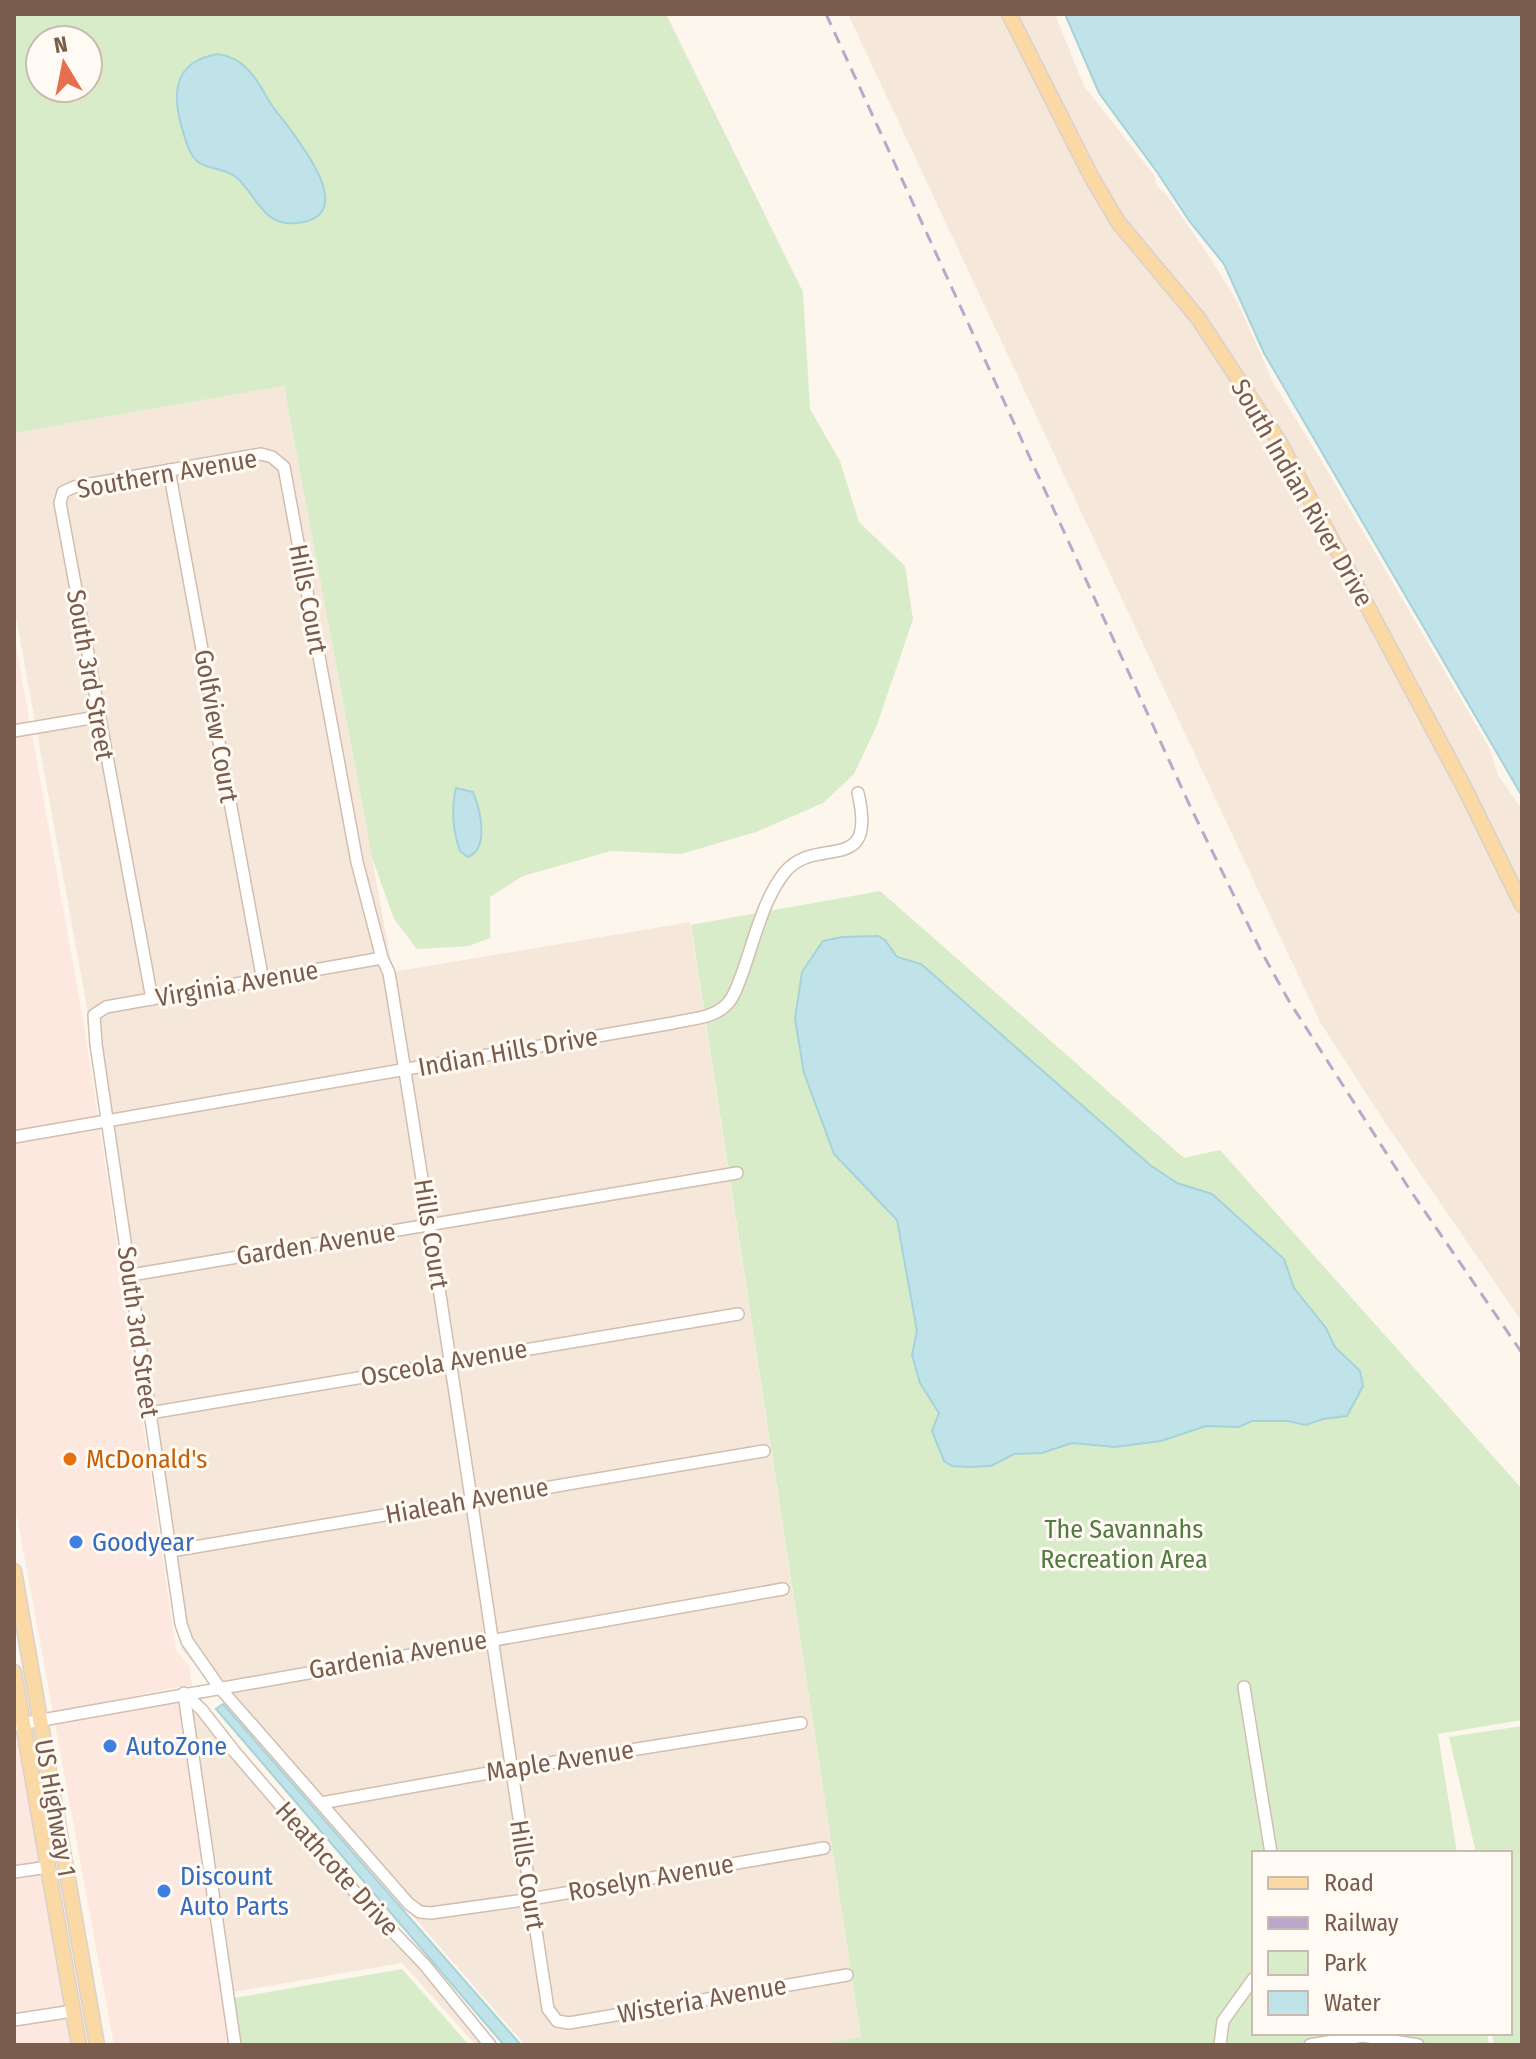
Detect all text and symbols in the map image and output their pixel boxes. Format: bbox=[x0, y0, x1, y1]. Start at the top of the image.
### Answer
north arrow bbox=[24, 24, 104, 104]
text: N bbox=[52, 30, 69, 59]
street label: South Indian River Drive bbox=[1224, 374, 1380, 612]
street label: Southern Avenue bbox=[75, 443, 259, 505]
street label: Hills Court bbox=[282, 542, 334, 657]
street label: South 3rd Street bbox=[60, 587, 120, 763]
street label: Golfview Court bbox=[187, 647, 245, 806]
street label: Virginia Avenue bbox=[153, 954, 321, 1014]
street label: Indian Hills Drive bbox=[416, 1021, 600, 1083]
street label: Hills Court bbox=[407, 1177, 455, 1292]
street label: Garden Avenue bbox=[234, 1216, 398, 1272]
street label: South 3rd Street bbox=[111, 1244, 165, 1420]
street label: Osceola Avenue bbox=[358, 1333, 530, 1393]
place label: McDonald's bbox=[86, 1444, 207, 1475]
marker: McDonald's bbox=[61, 1450, 79, 1468]
street label: Hialeah Avenue bbox=[383, 1471, 551, 1531]
park label: The Savannahs Recreation Area bbox=[1040, 1514, 1208, 1575]
place label: Goodyear bbox=[92, 1527, 194, 1558]
marker: Goodyear bbox=[67, 1533, 85, 1551]
street label: Gardenia Avenue bbox=[307, 1624, 489, 1686]
place label: AutoZone bbox=[126, 1731, 227, 1762]
street label: Maple Avenue bbox=[484, 1734, 636, 1788]
street label: US Highway 1 bbox=[28, 1737, 82, 1879]
marker: AutoZone bbox=[101, 1737, 119, 1755]
street label: Heathcote Drive bbox=[269, 1796, 405, 1942]
street label: Hills Court bbox=[503, 1818, 551, 1933]
street label: Roselyn Avenue bbox=[566, 1848, 736, 1908]
legend bbox=[1252, 1851, 1512, 2035]
place label: Discount Auto Parts bbox=[180, 1861, 289, 1922]
text: Road bbox=[1324, 1869, 1374, 1897]
marker: Discount Auto Parts bbox=[155, 1882, 173, 1900]
text: Railway bbox=[1324, 1909, 1399, 1937]
text: Park bbox=[1324, 1949, 1367, 1977]
street label: Wisteria Avenue bbox=[615, 1970, 789, 2030]
text: Water bbox=[1324, 1989, 1381, 2017]

